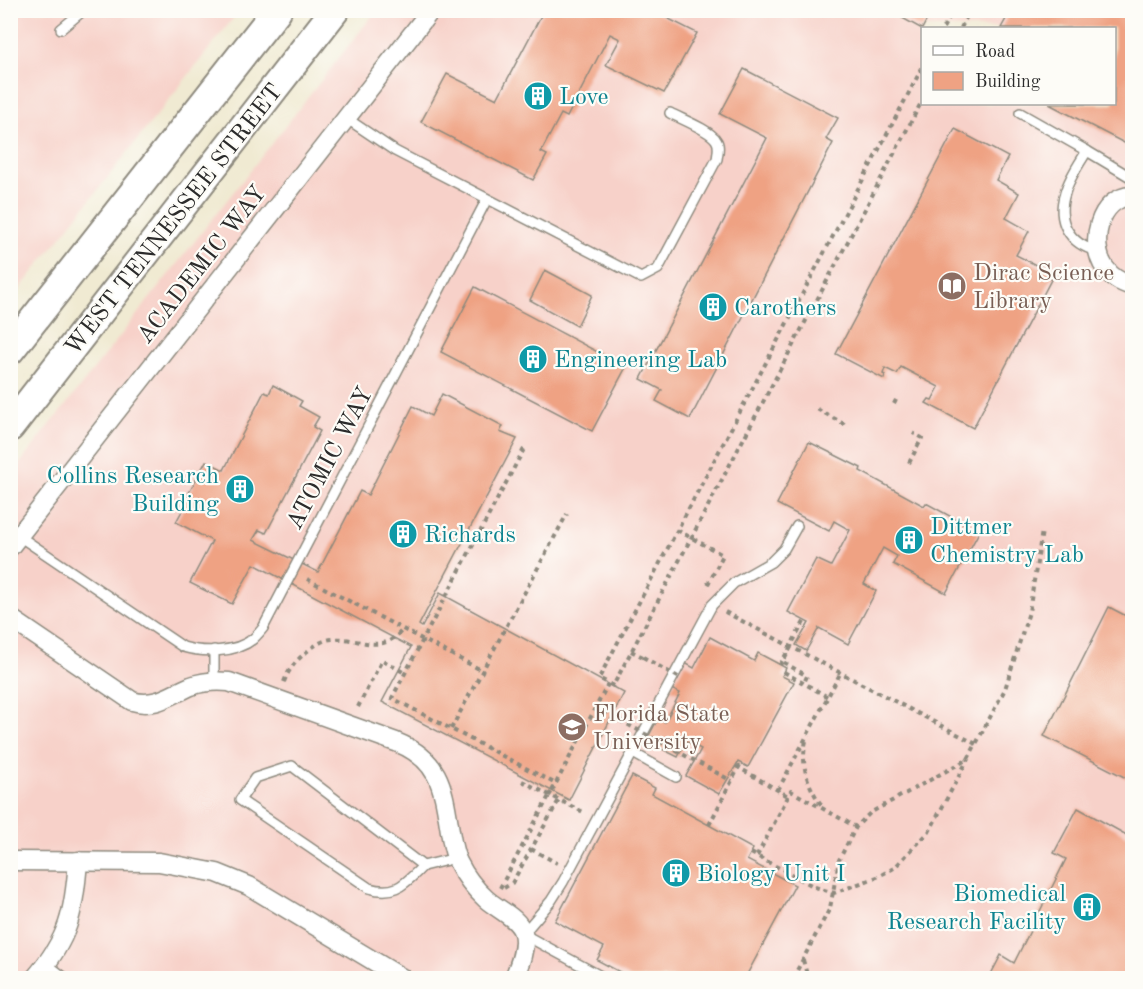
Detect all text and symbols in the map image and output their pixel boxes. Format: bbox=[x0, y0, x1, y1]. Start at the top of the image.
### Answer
legend bbox=[921, 27, 1116, 105]
text: Road bbox=[975, 43, 1015, 61]
text: Building bbox=[975, 73, 1041, 91]
street label: WEST TENNESSEE STREET bbox=[61, 80, 288, 360]
building icon: Love bbox=[522, 80, 554, 112]
place label: Love bbox=[559, 86, 609, 110]
street label: ACADEMIC WAY bbox=[134, 182, 271, 349]
place label: Dirac Science Library bbox=[973, 262, 1114, 314]
library icon: Dirac Science Library bbox=[936, 270, 968, 302]
building icon: Carothers bbox=[697, 291, 729, 323]
place label: Carothers bbox=[734, 297, 836, 321]
building icon: Engineering Lab bbox=[517, 343, 549, 375]
place label: Engineering Lab bbox=[554, 349, 727, 373]
street label: ATOMIC WAY bbox=[283, 384, 378, 534]
place label: Collins Research Building bbox=[47, 465, 219, 517]
building icon: Collins Research Building bbox=[224, 473, 256, 505]
place label: Dittmer Chemistry Lab bbox=[930, 516, 1084, 568]
building icon: Richards bbox=[387, 518, 419, 550]
place label: Richards bbox=[424, 524, 516, 548]
building icon: Dittmer Chemistry Lab bbox=[893, 524, 925, 556]
place label: Florida State University bbox=[593, 703, 730, 755]
school or university icon: Florida State University bbox=[556, 711, 588, 743]
building icon: Biology Unit I bbox=[660, 857, 692, 889]
place label: Biology Unit I bbox=[697, 863, 845, 887]
place label: Biomedical Research Facility bbox=[887, 883, 1066, 935]
building icon: Biomedical Research Facility bbox=[1071, 891, 1103, 923]

